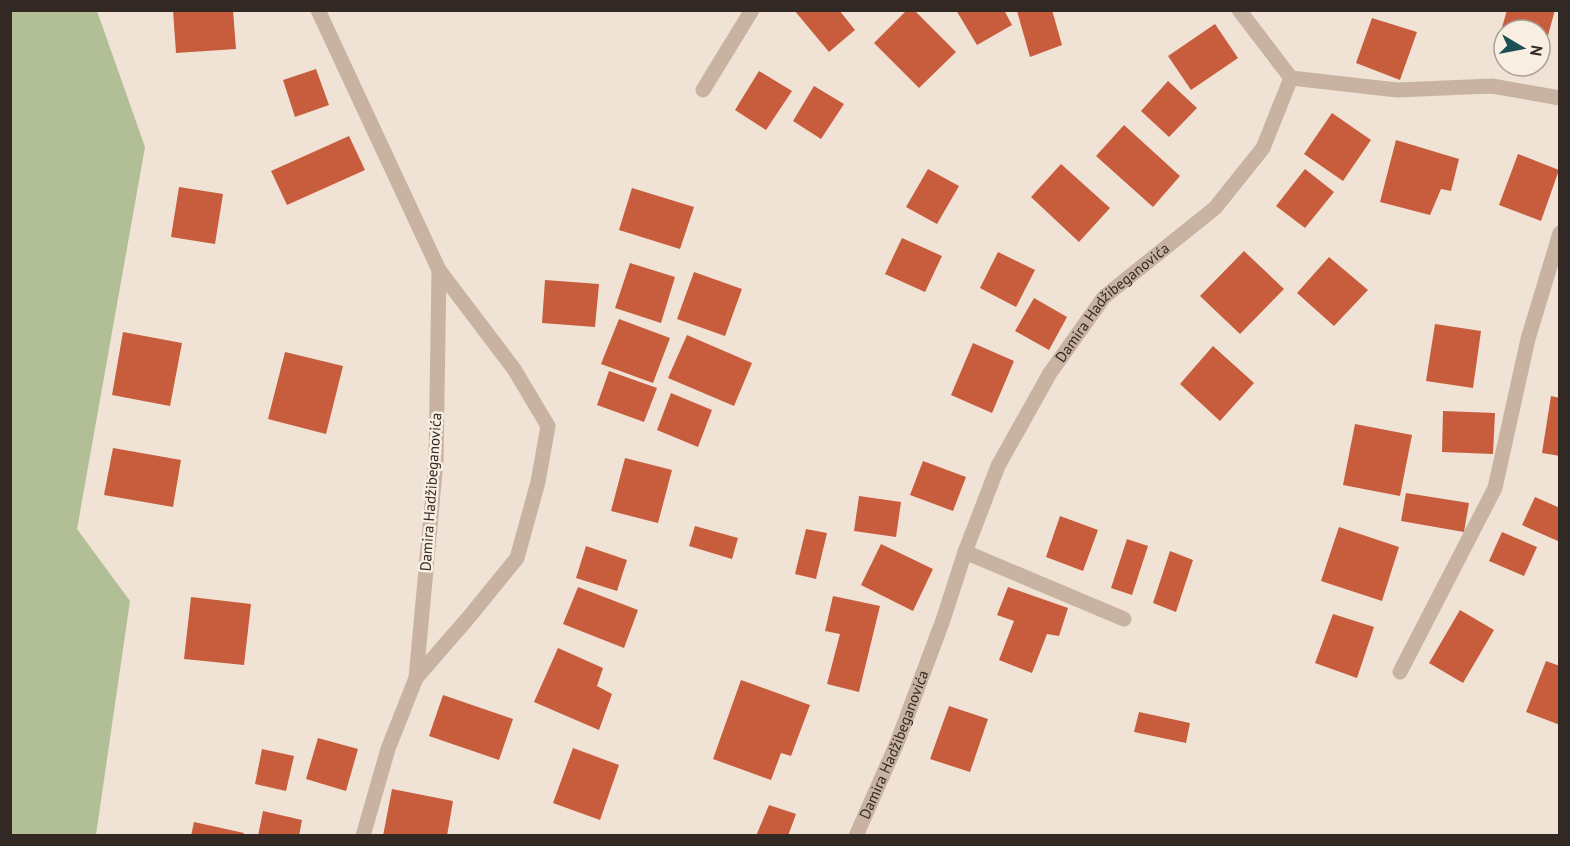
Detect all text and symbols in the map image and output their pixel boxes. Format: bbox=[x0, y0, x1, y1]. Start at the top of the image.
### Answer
north arrow bbox=[1492, 18, 1552, 78]
text: N bbox=[1526, 44, 1548, 58]
street label: Damira Hadžibeganovića bbox=[1051, 238, 1173, 366]
street label: Damira Hadžibeganovića bbox=[415, 412, 446, 572]
street label: Damira Hadžibeganovića bbox=[855, 667, 932, 822]

